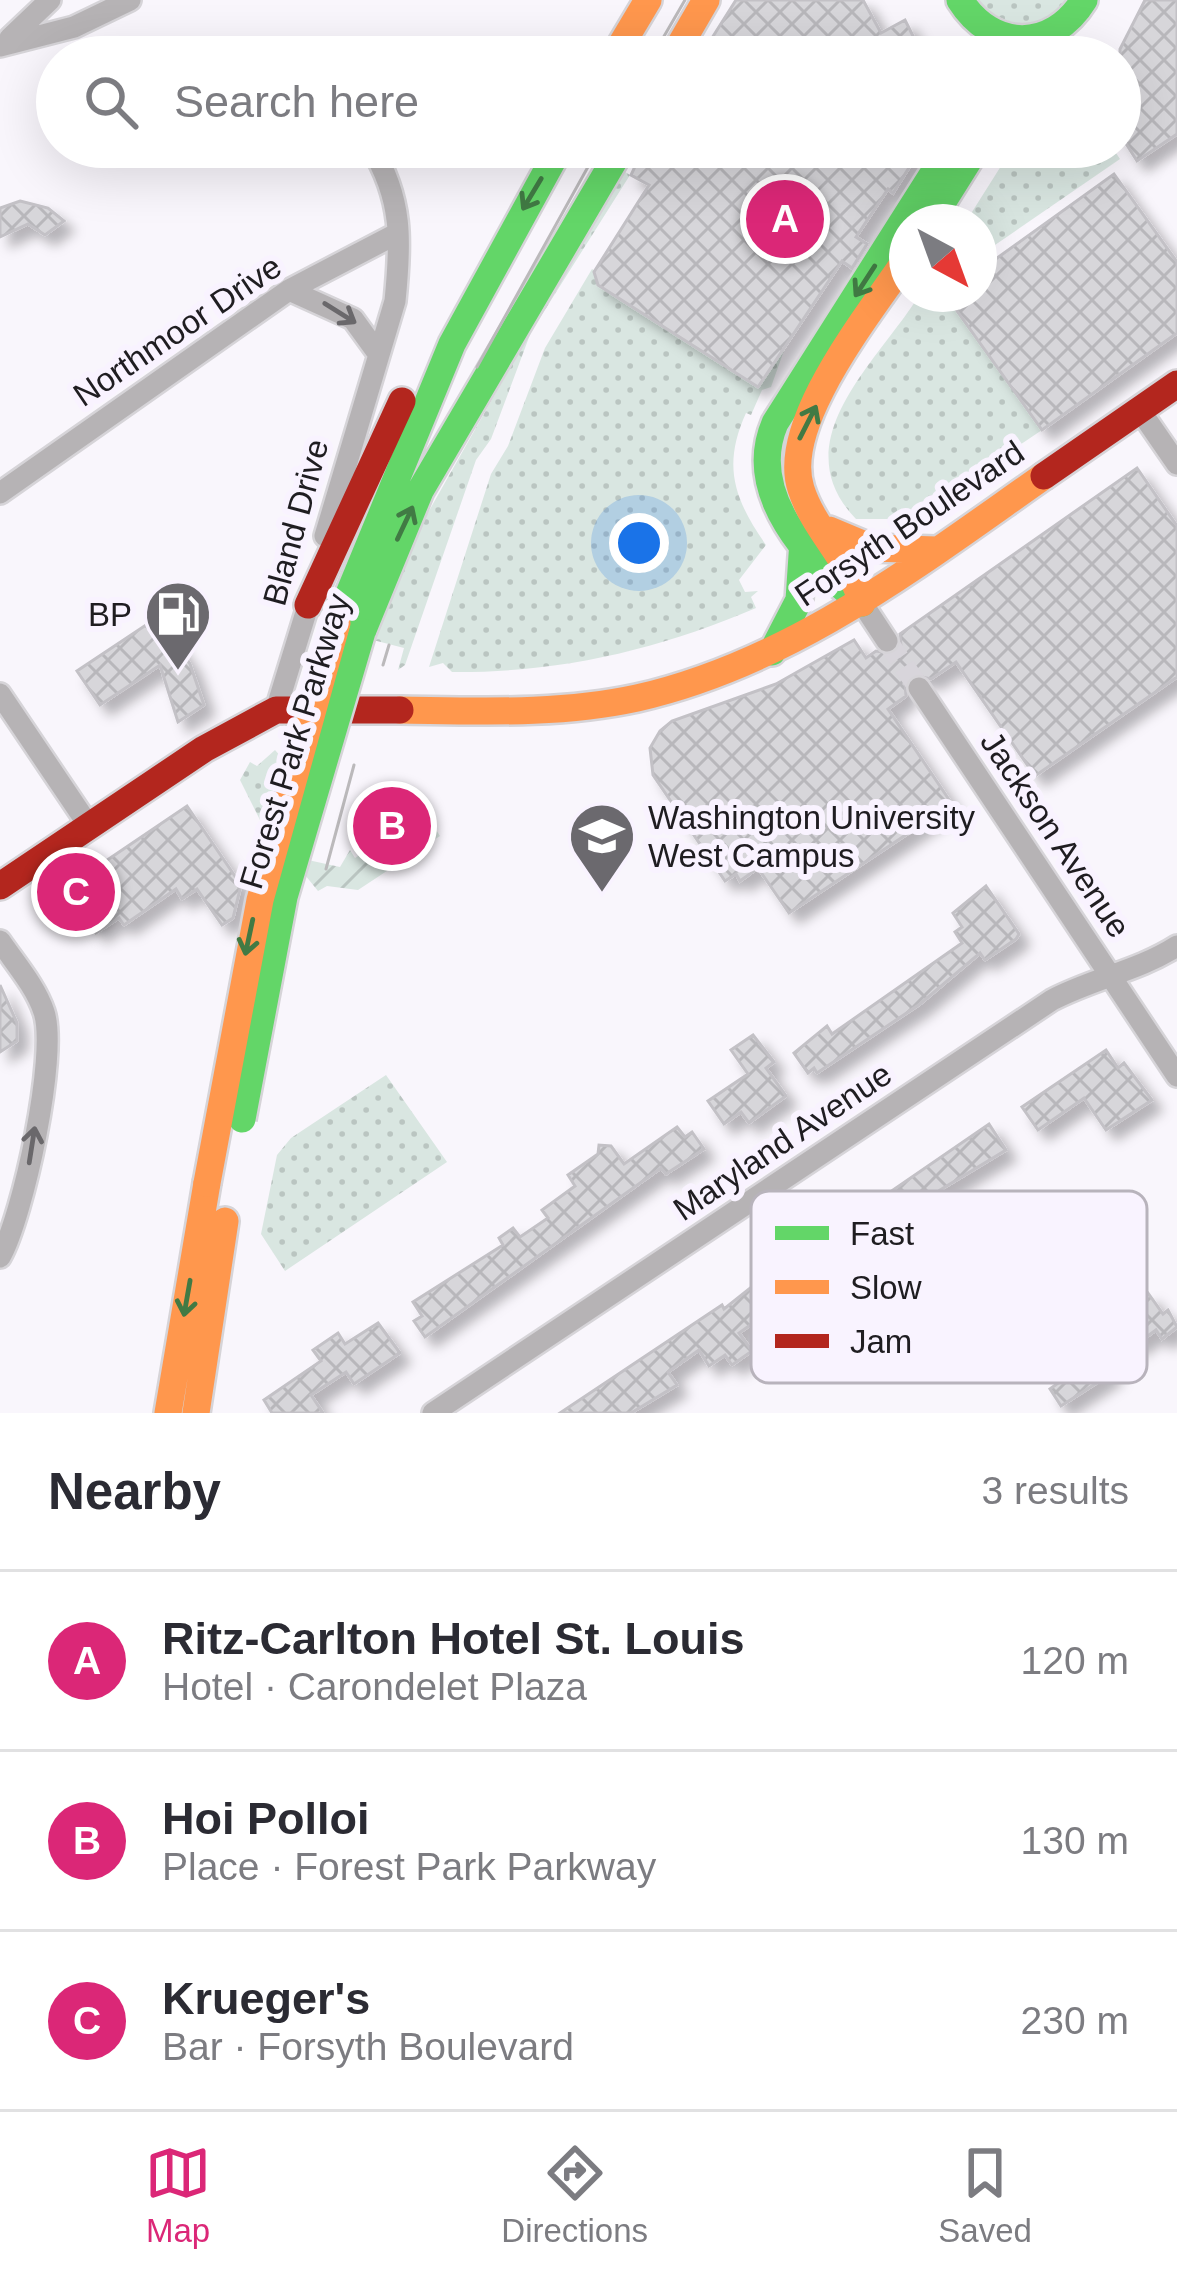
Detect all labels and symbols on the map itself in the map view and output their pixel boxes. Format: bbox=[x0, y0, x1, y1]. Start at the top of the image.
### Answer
pin: A bbox=[746, 174, 824, 264]
one-way arrow bbox=[520, 176, 544, 210]
north arrow bbox=[889, 204, 997, 312]
street label: Northmoor Drive bbox=[67, 247, 288, 413]
one-way arrow bbox=[852, 263, 877, 297]
one-way arrow bbox=[322, 301, 356, 325]
one-way arrow bbox=[797, 404, 820, 440]
street label: Forsyth Boulevard bbox=[788, 433, 1031, 614]
street label: Bland Drive bbox=[256, 435, 335, 609]
one-way arrow bbox=[395, 506, 417, 542]
your location bbox=[609, 513, 669, 573]
fuel station icon: BP bbox=[143, 579, 213, 673]
street label: Forest Park Parkway bbox=[232, 589, 357, 893]
place label: BP bbox=[88, 596, 132, 633]
street label: Jackson Avenue bbox=[973, 725, 1138, 944]
pin: B bbox=[353, 781, 431, 871]
place label: Washington University West Campus bbox=[648, 799, 976, 874]
school or university icon: Washington University West Campus bbox=[567, 801, 637, 895]
pin: C bbox=[37, 847, 115, 937]
one-way arrow bbox=[237, 918, 260, 956]
street label: Maryland Avenue bbox=[666, 1055, 898, 1228]
one-way arrow bbox=[21, 1126, 44, 1165]
legend bbox=[751, 1191, 1147, 1383]
text: Fast bbox=[850, 1215, 914, 1252]
text: Slow bbox=[850, 1269, 922, 1306]
one-way arrow bbox=[174, 1278, 197, 1317]
text: Jam bbox=[850, 1323, 912, 1360]

